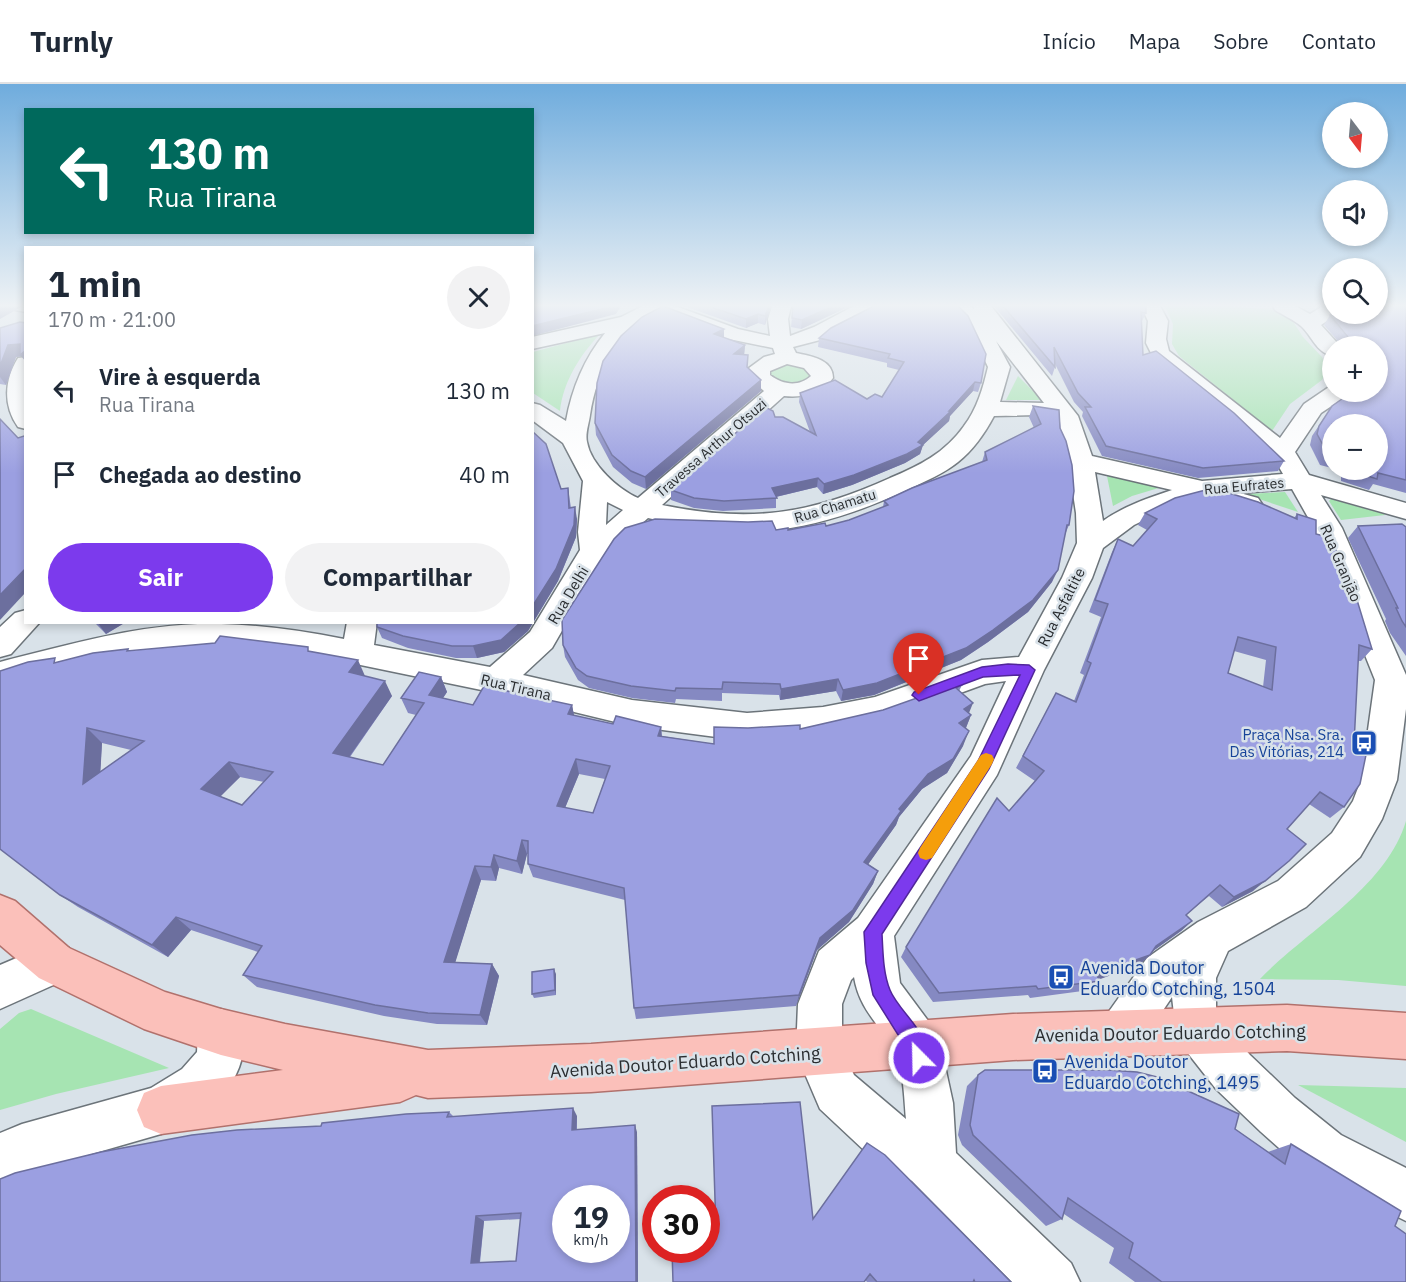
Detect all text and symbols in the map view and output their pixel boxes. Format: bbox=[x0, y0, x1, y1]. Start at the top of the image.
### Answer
text: Turnly bbox=[30, 23, 113, 60]
text: Início bbox=[1043, 27, 1096, 55]
text: Mapa bbox=[1129, 27, 1180, 55]
text: Sobre bbox=[1213, 27, 1269, 55]
text: Contato bbox=[1302, 27, 1376, 55]
north arrow bbox=[1322, 102, 1388, 168]
map controls bbox=[1322, 102, 1388, 480]
text: 130 m bbox=[147, 126, 270, 181]
icon: left bbox=[48, 132, 126, 210]
text: Rua Tirana bbox=[147, 179, 277, 214]
button: sound bbox=[1322, 180, 1388, 246]
button: search bbox=[1322, 258, 1388, 324]
text: 1 min bbox=[48, 260, 142, 307]
button: close bbox=[447, 266, 510, 329]
text: 170 m · 21:00 bbox=[48, 306, 176, 333]
button: + bbox=[1322, 336, 1388, 402]
text: Vire à esquerda bbox=[99, 362, 261, 391]
icon: left bbox=[48, 374, 81, 407]
text: 130 m bbox=[446, 376, 510, 405]
text: Rua Tirana bbox=[99, 391, 195, 418]
street label: Travessa Arthur Otsuzi bbox=[652, 395, 770, 501]
button: − bbox=[1322, 414, 1388, 480]
icon: arrive bbox=[48, 458, 81, 491]
text: Chegada ao destino bbox=[99, 460, 302, 489]
text: 40 m bbox=[459, 460, 510, 489]
street label: Rua Eufrates bbox=[1203, 474, 1285, 498]
street label: Rua Chamatu bbox=[792, 485, 878, 527]
street label: Rua Granjão bbox=[1316, 521, 1366, 605]
button: Sair bbox=[48, 543, 273, 612]
button: Compartilhar bbox=[285, 543, 510, 612]
street label: Rua Delhi bbox=[543, 563, 593, 627]
street label: Rua Asfaltite bbox=[1033, 564, 1089, 650]
pin bbox=[893, 633, 944, 695]
icon: arrive bbox=[902, 642, 935, 675]
street label: Rua Tirana bbox=[479, 670, 553, 704]
place label: Praça Nsa. Sra. Das Vitórias, 214 bbox=[1229, 725, 1344, 761]
bus stop icon: Praça Nsa. Sra. Das Vitórias, 214 bbox=[1349, 728, 1379, 758]
place label: Avenida Doutor Eduardo Cotching, 1504 bbox=[1080, 956, 1276, 1000]
bus stop icon: Avenida Doutor Eduardo Cotching, 1504 bbox=[1046, 962, 1076, 992]
street label: Avenida Doutor Eduardo Cotching bbox=[1034, 1019, 1306, 1047]
position arrow bbox=[887, 1026, 951, 1090]
street label: Avenida Doutor Eduardo Cotching bbox=[549, 1041, 822, 1083]
place label: Avenida Doutor Eduardo Cotching, 1495 bbox=[1064, 1050, 1259, 1094]
bus stop icon: Avenida Doutor Eduardo Cotching, 1495 bbox=[1030, 1056, 1060, 1086]
speed limit sign: 30 bbox=[642, 1185, 720, 1263]
text: 19 bbox=[573, 1197, 609, 1236]
text: km/h bbox=[573, 1230, 609, 1249]

